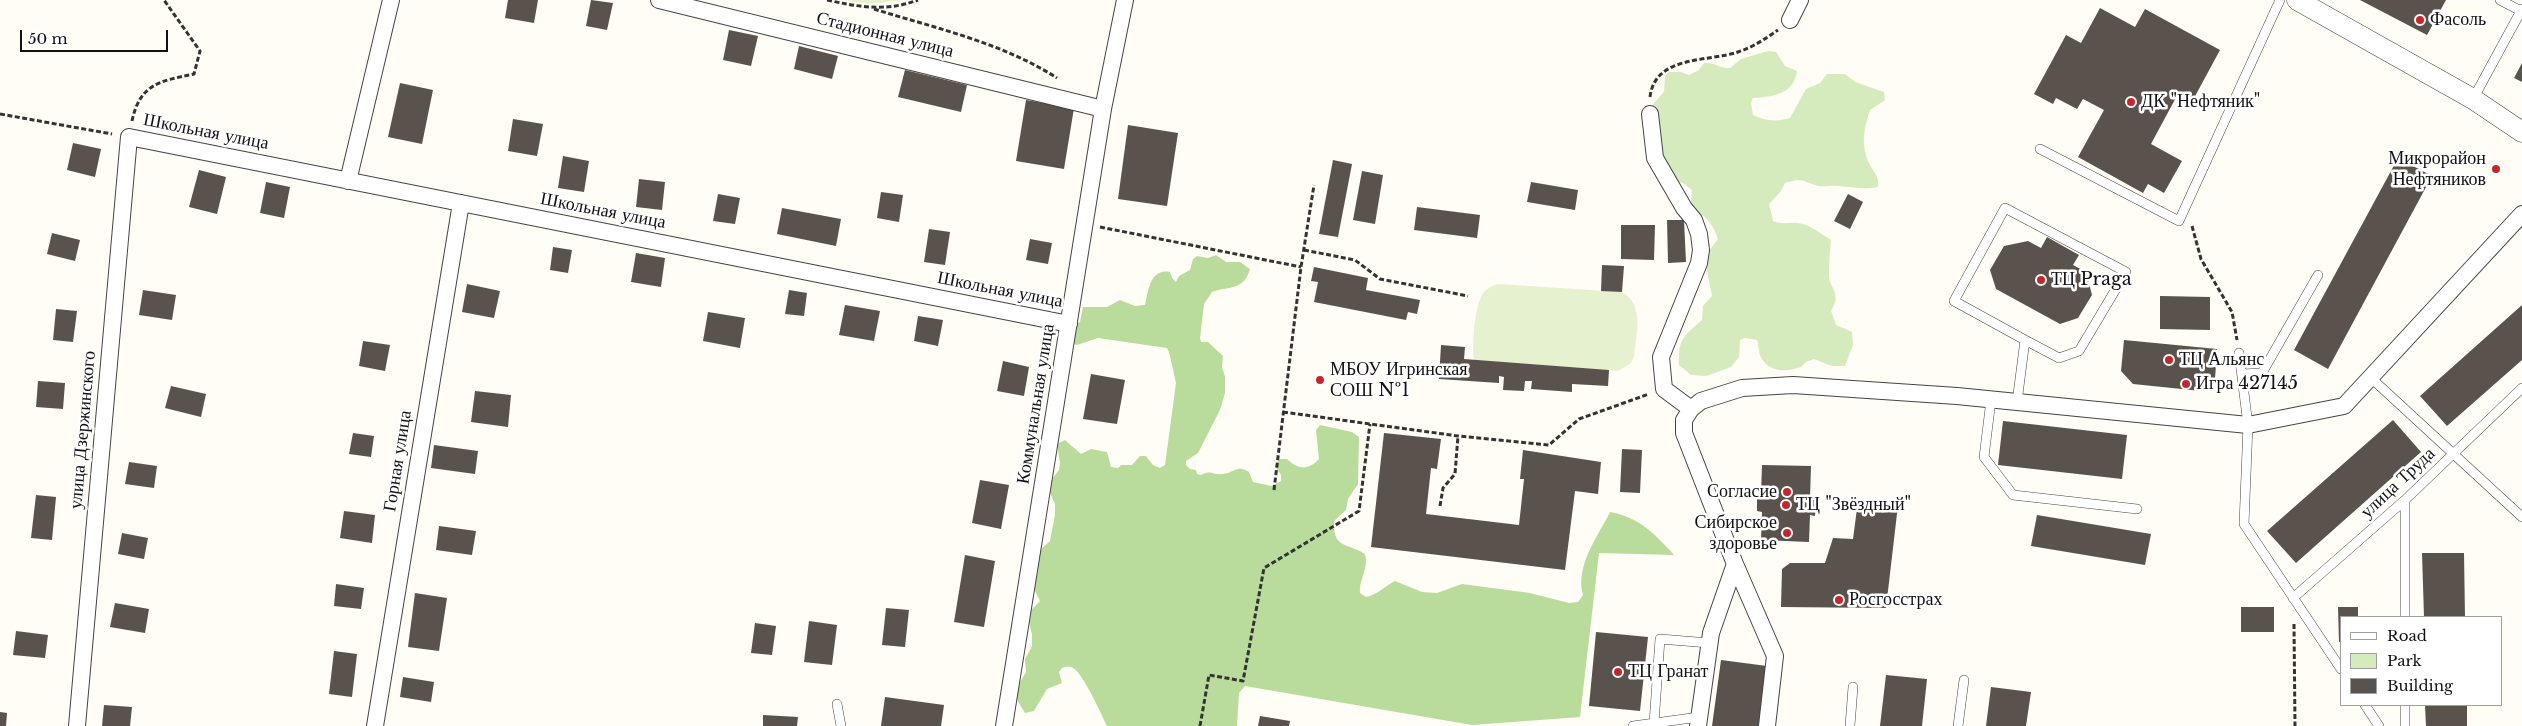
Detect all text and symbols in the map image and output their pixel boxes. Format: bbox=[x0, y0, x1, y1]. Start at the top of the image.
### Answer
street label: Стадионная улица bbox=[814, 7, 956, 63]
place label: Фасоль bbox=[2430, 9, 2486, 31]
marker: Фасоль bbox=[2414, 14, 2426, 26]
scale bar bbox=[22, 20, 170, 52]
text: 50 m bbox=[28, 29, 68, 48]
place label: ДК "Нефтяник" bbox=[2141, 91, 2260, 113]
marker: ДК "Нефтяник" bbox=[2125, 96, 2137, 108]
street label: Школьная улица bbox=[141, 109, 271, 155]
place label: Микрорайон Нефтяников bbox=[2388, 148, 2486, 190]
marker: Микрорайон Нефтяников bbox=[2490, 163, 2502, 175]
street label: Школьная улица bbox=[538, 188, 668, 234]
street label: Школьная улица bbox=[935, 267, 1065, 313]
place label: ТЦ Praga bbox=[2051, 269, 2132, 291]
marker: ТЦ Praga bbox=[2035, 274, 2047, 286]
street label: Коммунальная улица bbox=[1013, 322, 1059, 486]
place label: ТЦ Альянс bbox=[2179, 349, 2264, 371]
street label: улица Дзержинского bbox=[65, 350, 101, 510]
marker: ТЦ Альянс bbox=[2163, 354, 2175, 366]
place label: МБОУ Игринская СОШ №1 bbox=[1330, 359, 1467, 402]
place label: Игра 427145 bbox=[2196, 373, 2298, 395]
marker: МБОУ Игринская СОШ №1 bbox=[1314, 374, 1326, 386]
marker: Игра 427145 bbox=[2180, 378, 2192, 390]
street label: Горная улица bbox=[379, 409, 417, 513]
street label: улица Труда bbox=[2356, 443, 2440, 523]
place label: Согласие bbox=[1707, 481, 1777, 503]
marker: Согласие bbox=[1781, 486, 1793, 498]
place label: ТЦ "Звёздный" bbox=[1796, 494, 1911, 516]
marker: ТЦ "Звёздный" bbox=[1780, 499, 1792, 511]
place label: Сибирское здоровье bbox=[1695, 512, 1777, 554]
marker: Сибирское здоровье bbox=[1781, 527, 1793, 539]
place label: Росгосстрах bbox=[1849, 589, 1942, 611]
marker: Росгосстрах bbox=[1833, 594, 1845, 606]
legend bbox=[2340, 616, 2502, 706]
text: Road bbox=[2387, 626, 2427, 645]
text: Park bbox=[2387, 651, 2422, 670]
place label: ТЦ Гранат bbox=[1628, 661, 1708, 683]
marker: ТЦ Гранат bbox=[1612, 666, 1624, 678]
text: Building bbox=[2387, 676, 2453, 695]

